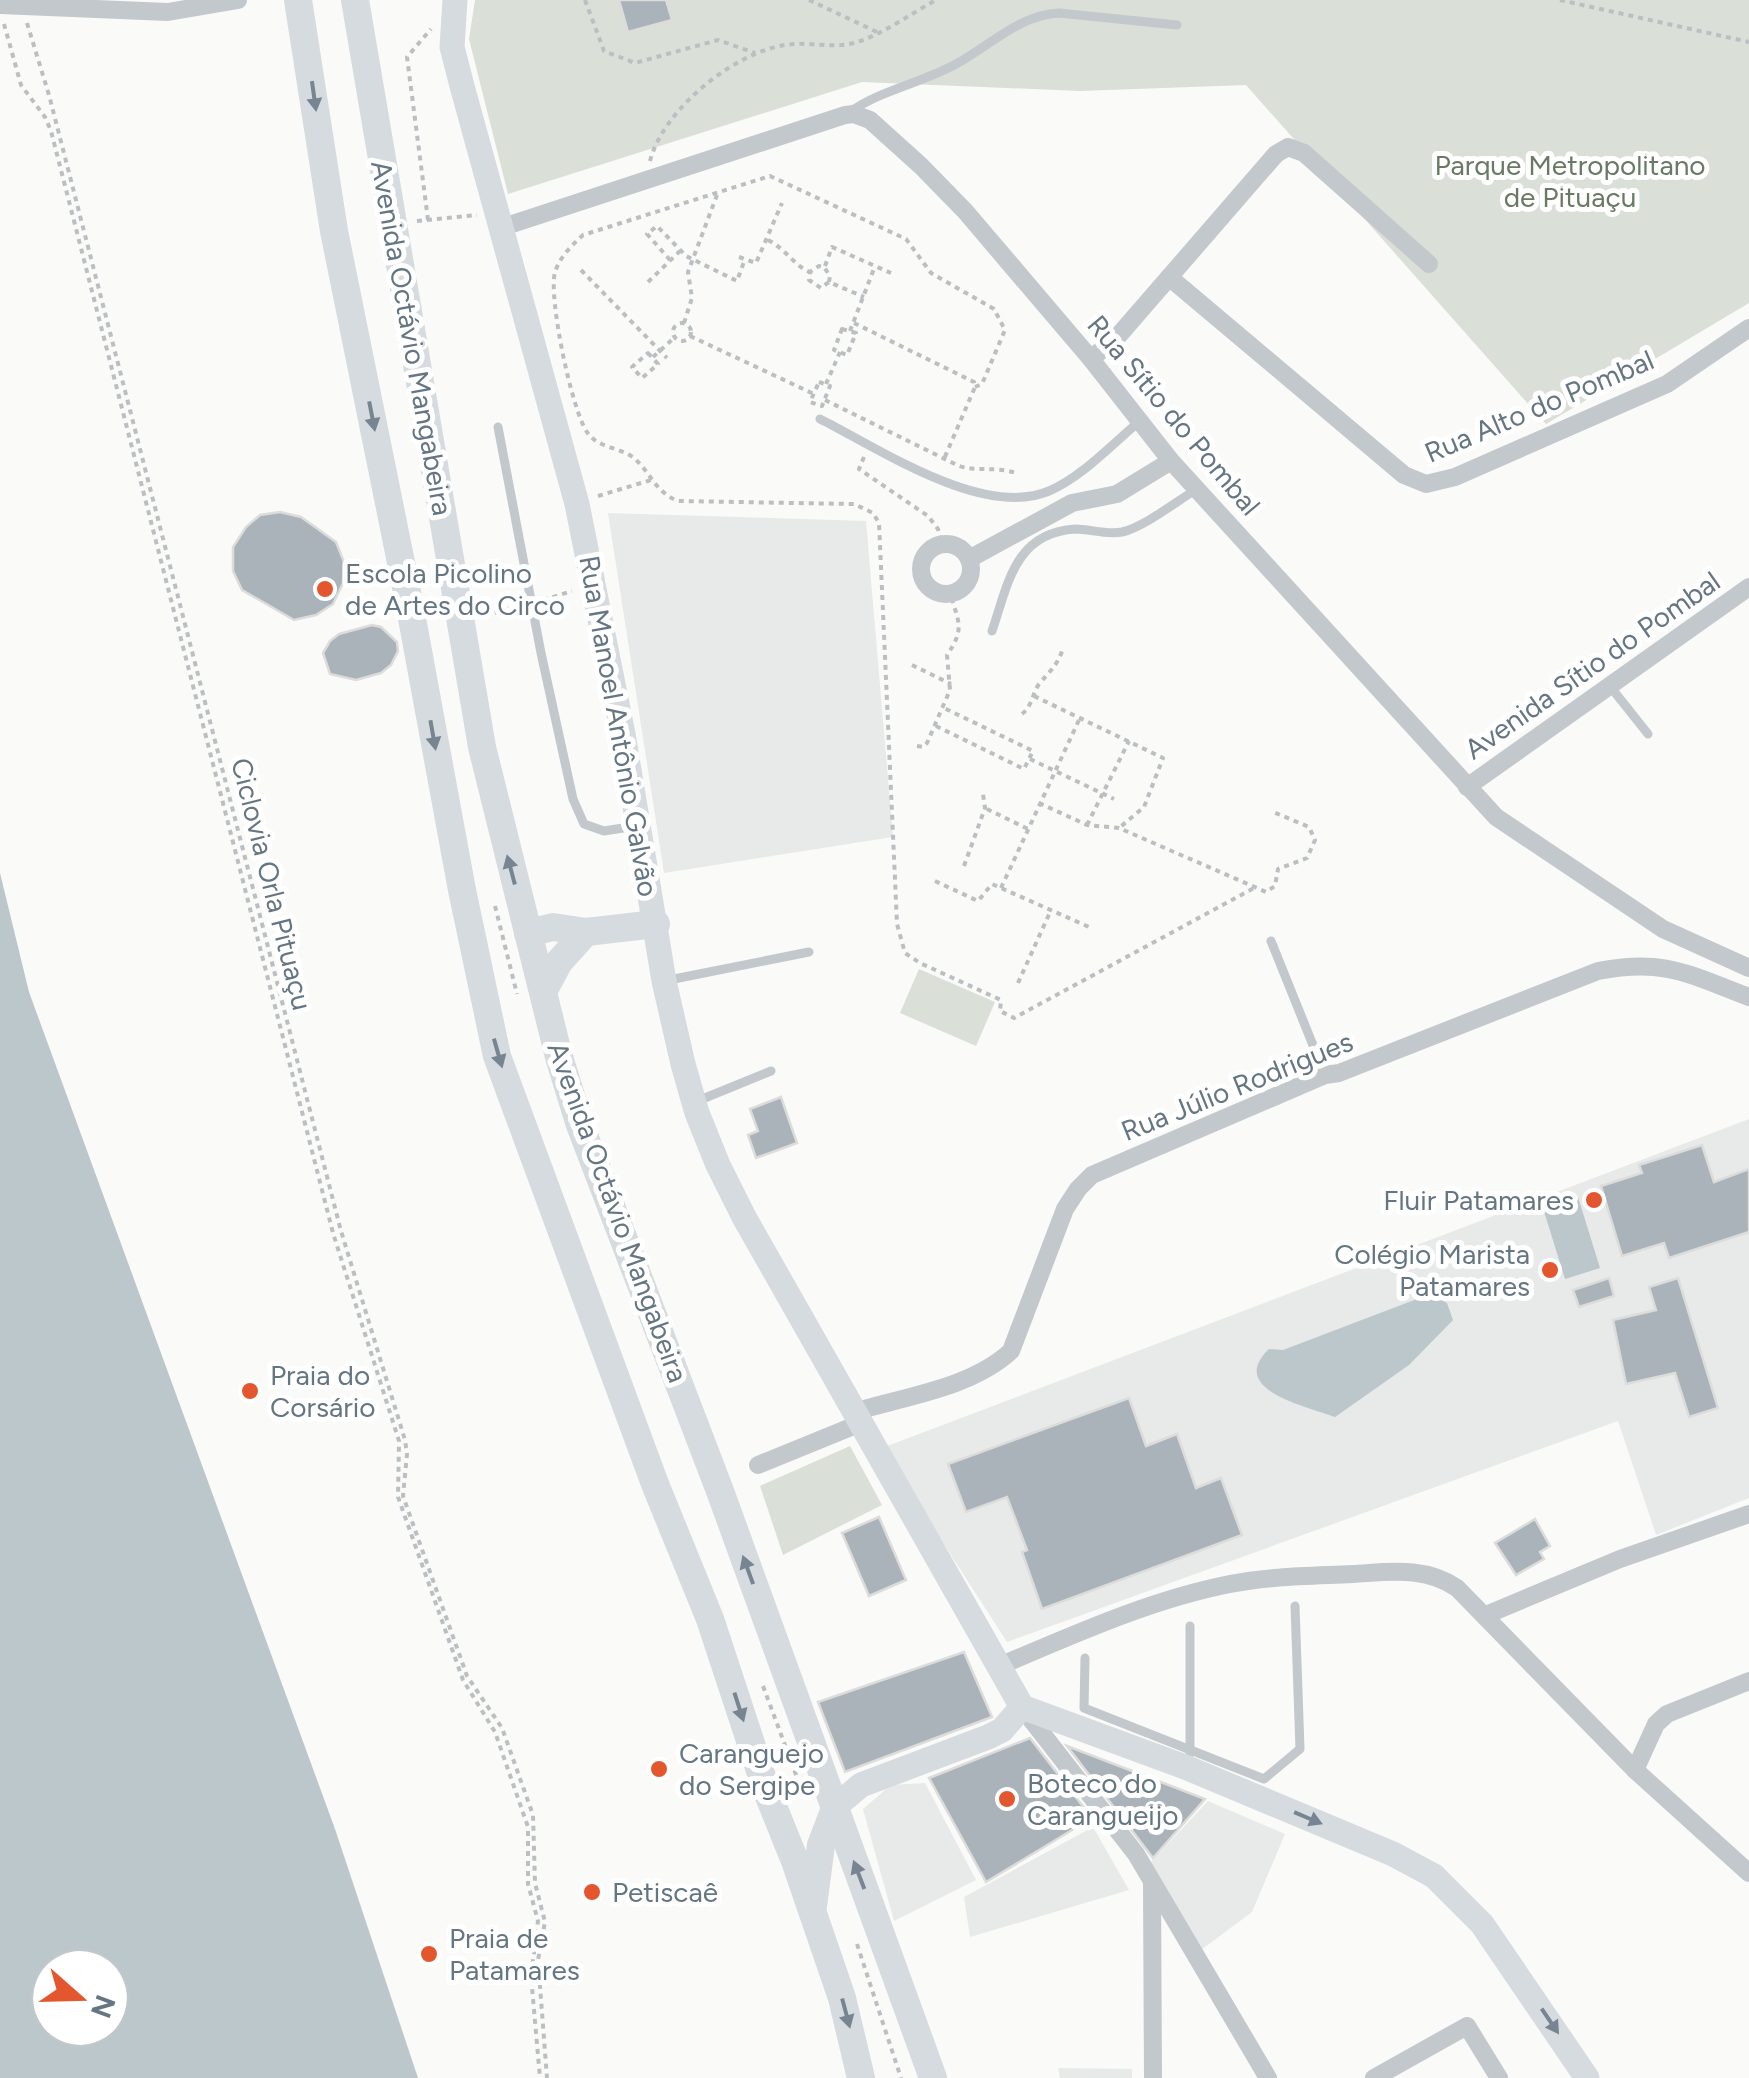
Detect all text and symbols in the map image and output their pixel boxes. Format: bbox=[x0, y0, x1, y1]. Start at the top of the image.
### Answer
one-way arrow bbox=[306, 81, 322, 113]
park label: Parque Metropolitano de Pituaçu bbox=[1434, 148, 1706, 214]
street label: Avenida Octávio Mangabeira bbox=[364, 158, 460, 518]
street label: Rua Sítio do Pombal bbox=[1080, 308, 1268, 522]
street label: Rua Alto do Pombal bbox=[1419, 342, 1659, 470]
one-way arrow bbox=[365, 401, 381, 432]
street label: Rua Manoel Antônio Galvão bbox=[572, 553, 666, 899]
place label: Escola Picolino de Artes do Circo bbox=[345, 556, 565, 622]
street label: Avenida Sítio do Pombal bbox=[1458, 564, 1726, 766]
marker: Escola Picolino de Artes do Circo bbox=[314, 578, 336, 600]
one-way arrow bbox=[426, 720, 442, 751]
street label: Ciclovia Orla Pituaçu bbox=[224, 754, 320, 1014]
one-way arrow bbox=[503, 854, 518, 885]
street label: Rua Júlio Rodrigues bbox=[1116, 1024, 1358, 1148]
street label: Avenida Octávio Mangabeira bbox=[541, 1037, 695, 1387]
one-way arrow bbox=[491, 1039, 506, 1069]
place label: Fluir Patamares bbox=[1383, 1183, 1574, 1217]
marker: Fluir Patamares bbox=[1583, 1189, 1605, 1211]
place label: Colégio Marista Patamares bbox=[1334, 1237, 1530, 1303]
marker: Colégio Marista Patamares bbox=[1539, 1259, 1561, 1281]
place label: Praia do Corsário bbox=[270, 1358, 375, 1424]
marker: Praia do Corsário bbox=[239, 1380, 261, 1402]
one-way arrow bbox=[740, 1554, 756, 1584]
one-way arrow bbox=[732, 1692, 747, 1722]
place label: Caranguejo do Sergipe bbox=[679, 1736, 824, 1802]
marker: Caranguejo do Sergipe bbox=[648, 1758, 670, 1780]
place label: Boteco do Carangueijo bbox=[1027, 1766, 1178, 1832]
marker: Boteco do Carangueijo bbox=[996, 1788, 1018, 1810]
one-way arrow bbox=[1293, 1810, 1323, 1826]
one-way arrow bbox=[851, 1860, 866, 1890]
place label: Petiscaê bbox=[612, 1875, 718, 1909]
marker: Petiscaê bbox=[581, 1881, 603, 1903]
place label: Praia de Patamares bbox=[449, 1921, 580, 1987]
marker: Praia de Patamares bbox=[418, 1943, 440, 1965]
north arrow bbox=[30, 1948, 130, 2048]
text: N bbox=[84, 1991, 123, 2023]
one-way arrow bbox=[838, 1998, 854, 2029]
one-way arrow bbox=[1540, 2007, 1558, 2035]

